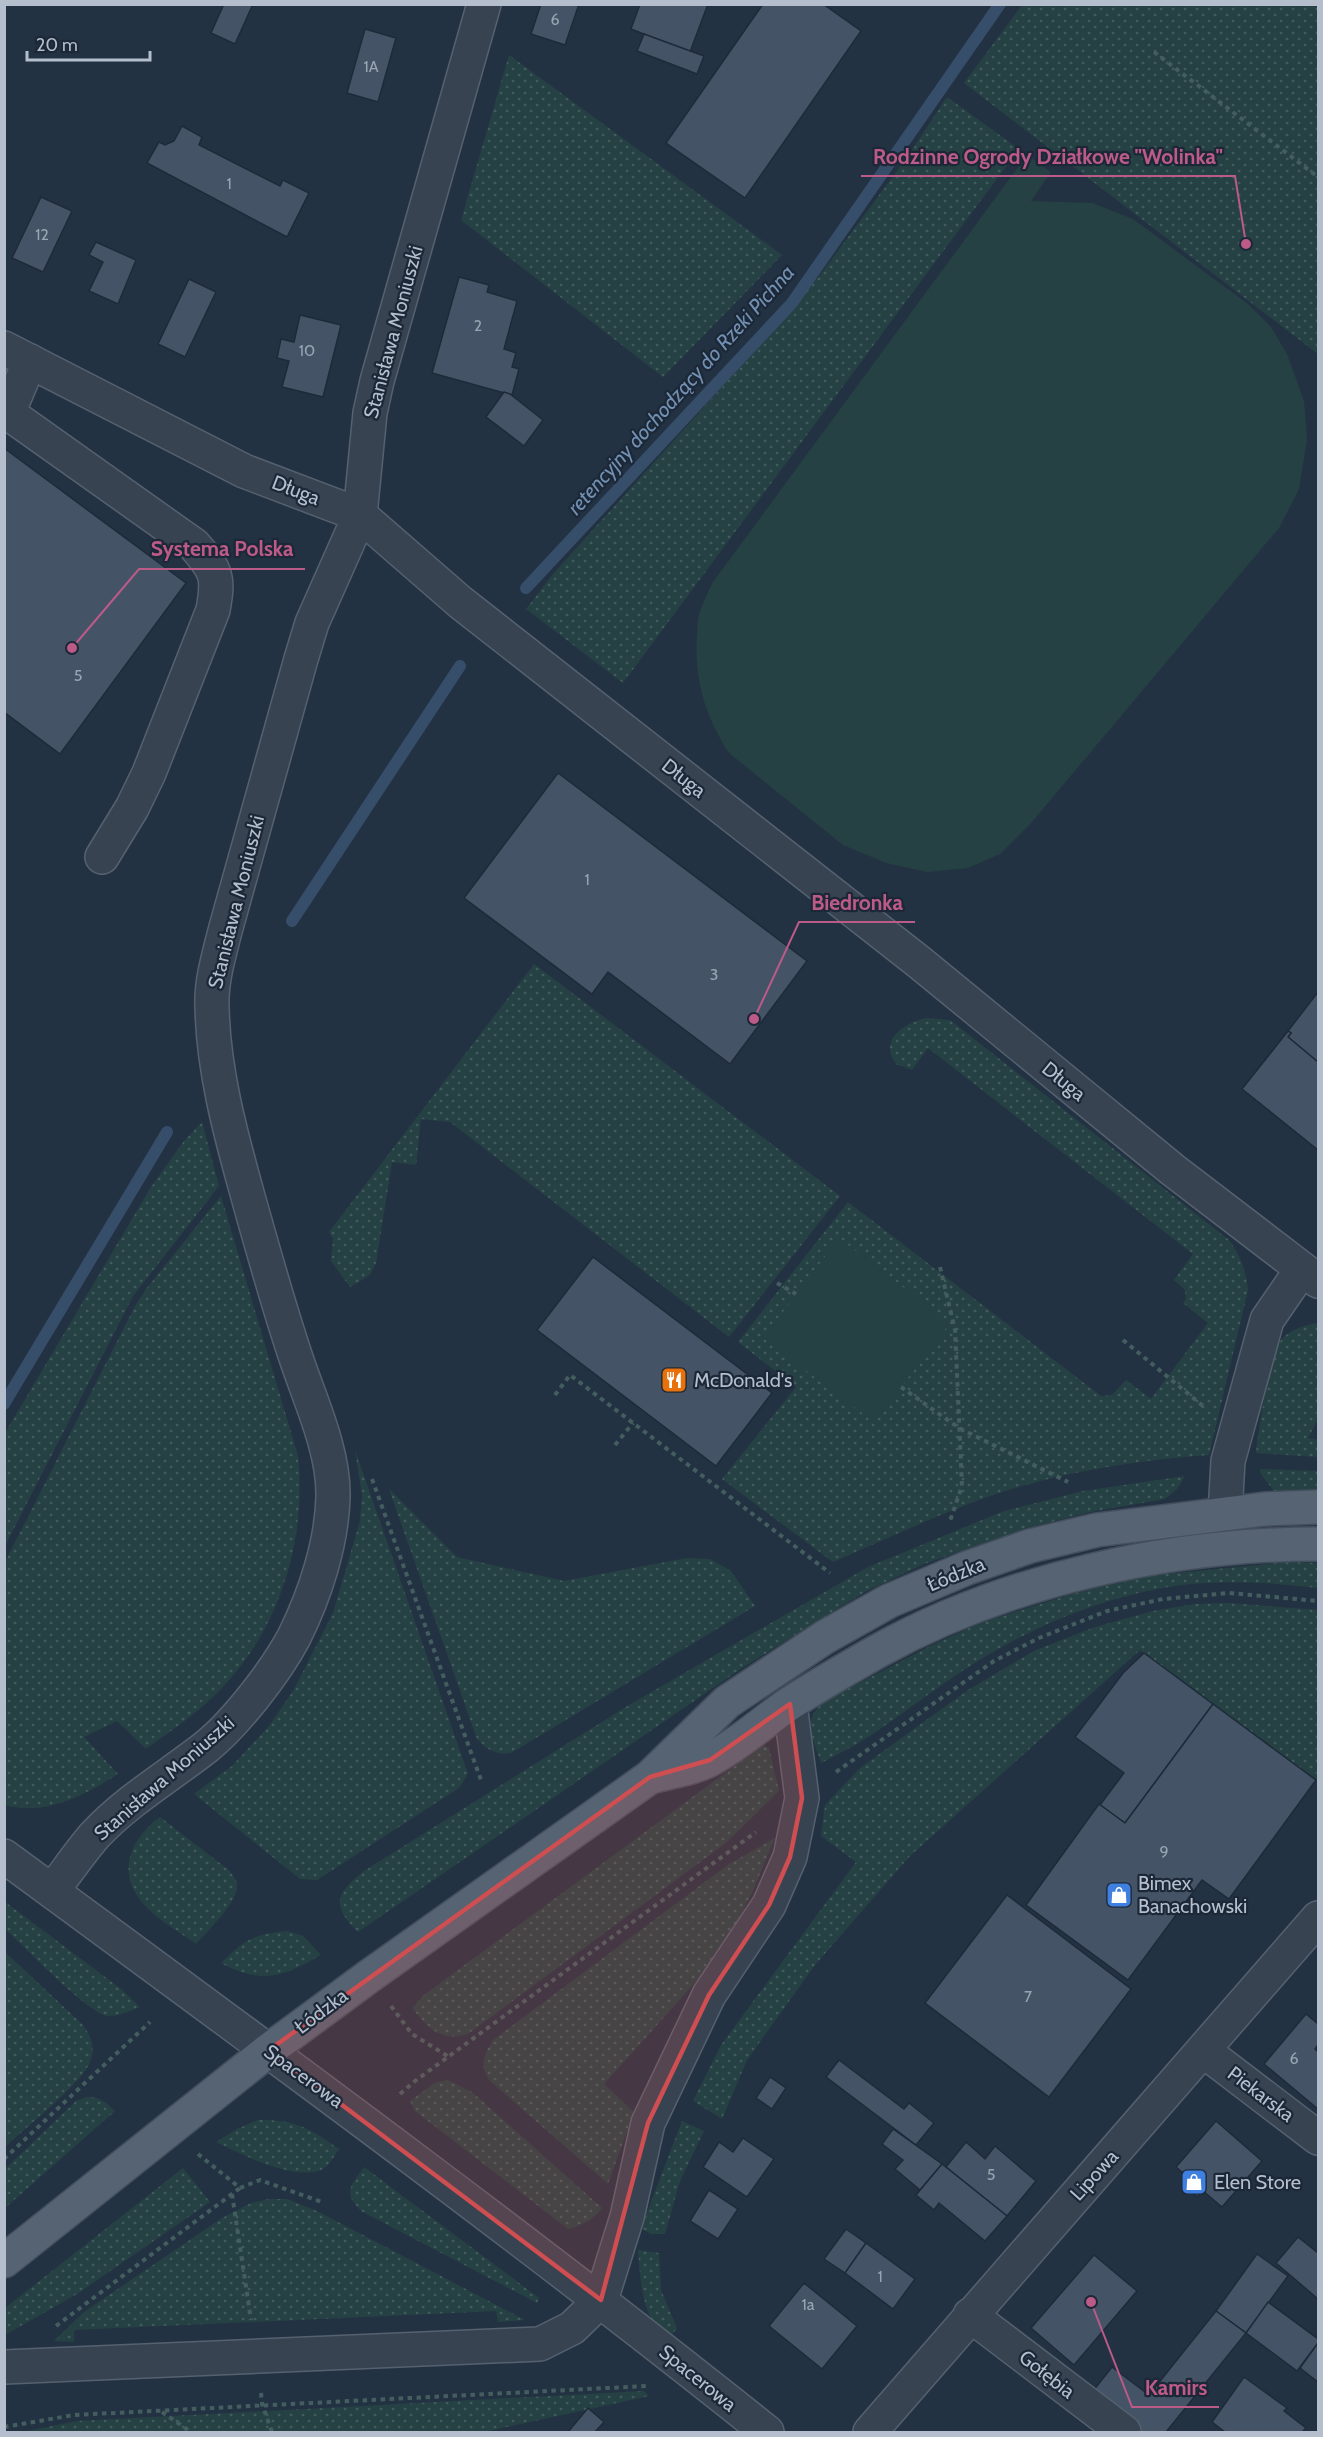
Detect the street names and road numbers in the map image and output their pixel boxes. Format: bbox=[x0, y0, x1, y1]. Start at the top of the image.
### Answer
street label: Stanisława Moniuszki bbox=[358, 243, 428, 421]
street label: Długa bbox=[269, 470, 324, 510]
street label: Długa bbox=[657, 753, 711, 803]
street label: Stanisława Moniuszki bbox=[203, 813, 269, 991]
street label: Długa bbox=[1037, 1056, 1091, 1106]
street label: Łódzka bbox=[924, 1551, 989, 1596]
street label: Stanisława Moniuszki bbox=[89, 1711, 239, 1845]
street label: Łódzka bbox=[290, 1983, 353, 2039]
street label: Spacerowa bbox=[260, 2039, 349, 2113]
street label: Piekarska bbox=[1223, 2061, 1299, 2127]
street label: Lipowa bbox=[1065, 2144, 1123, 2205]
street label: Spacerowa bbox=[655, 2340, 742, 2417]
street label: Gołębia bbox=[1014, 2345, 1080, 2403]

